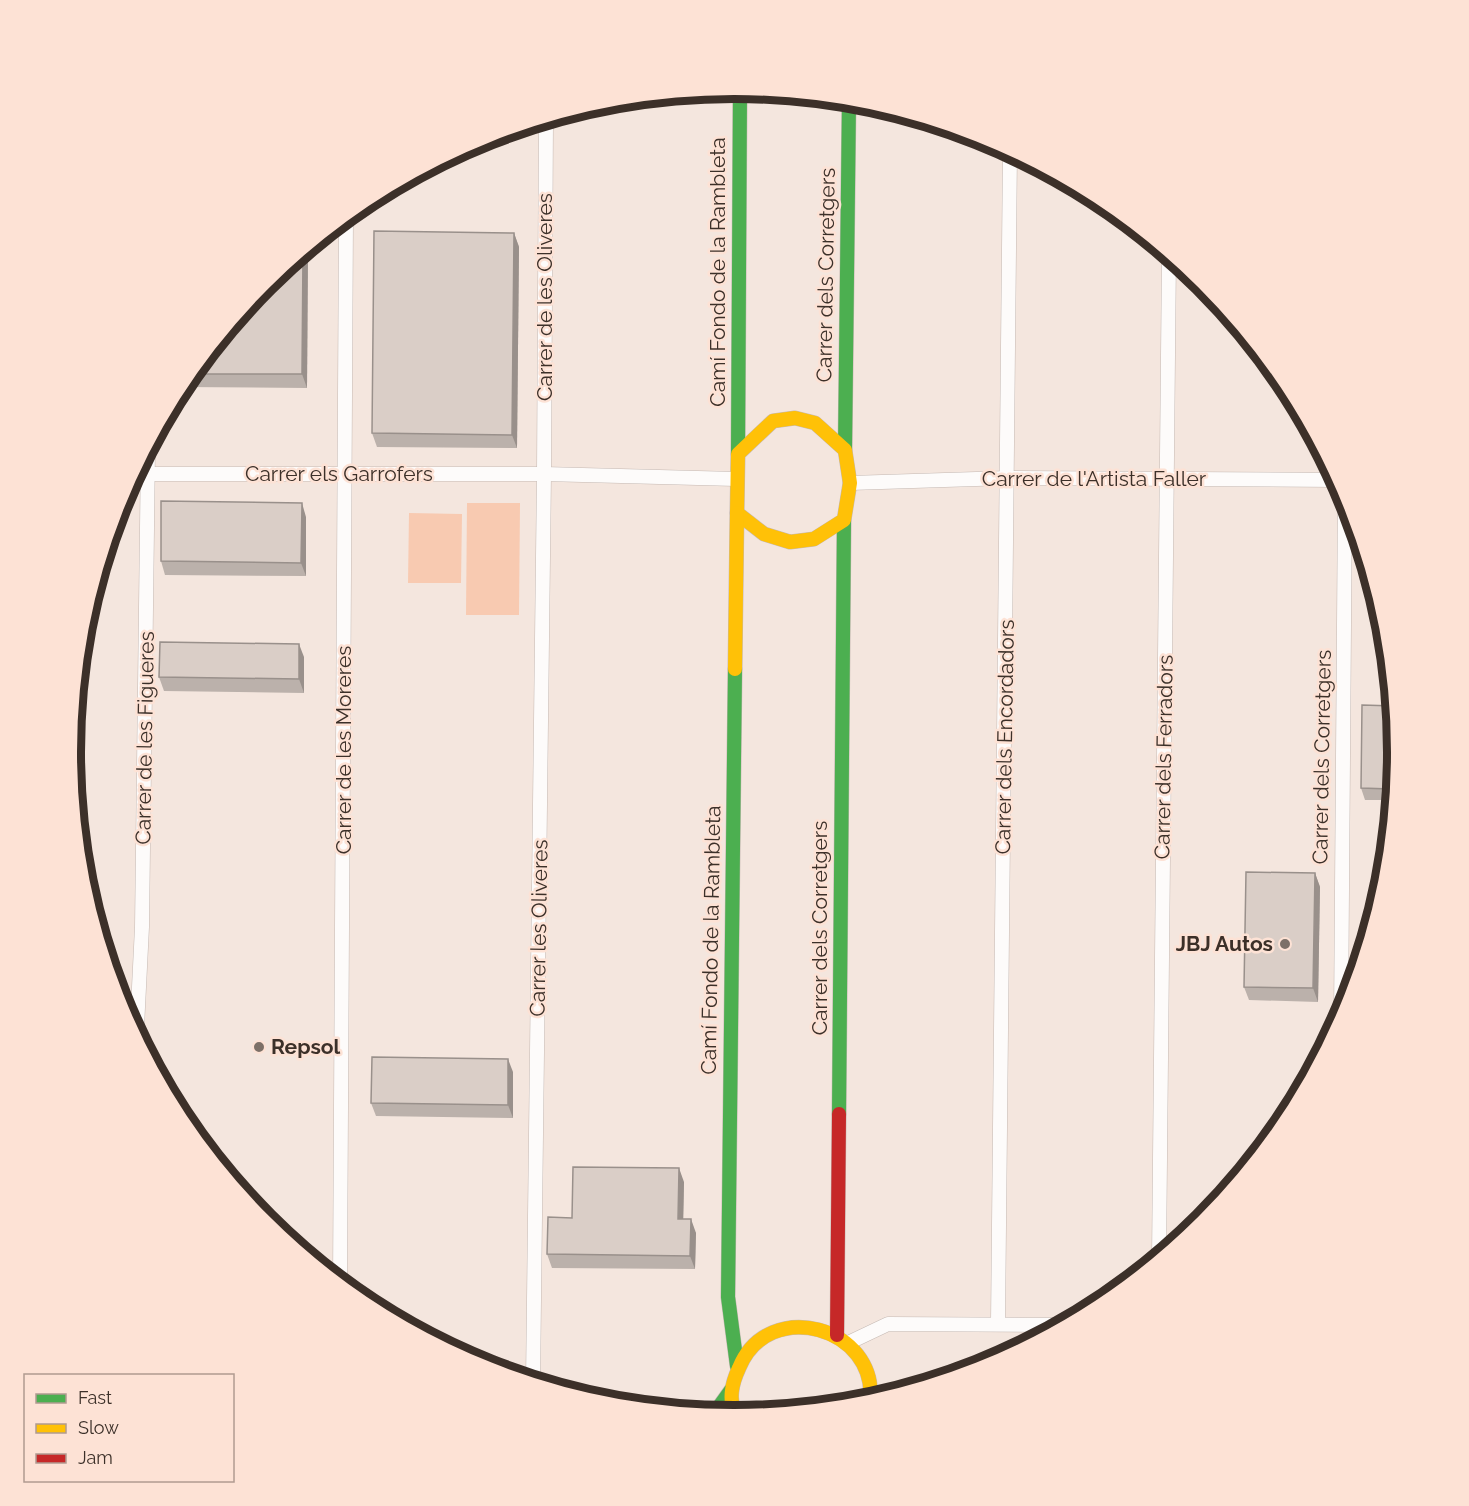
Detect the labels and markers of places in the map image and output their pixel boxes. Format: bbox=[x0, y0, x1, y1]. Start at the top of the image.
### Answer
place label: JBJ Autos bbox=[1176, 931, 1273, 956]
marker: JBJ Autos bbox=[1278, 937, 1292, 951]
place label: Repsol bbox=[271, 1034, 341, 1059]
marker: Repsol bbox=[252, 1040, 266, 1054]

